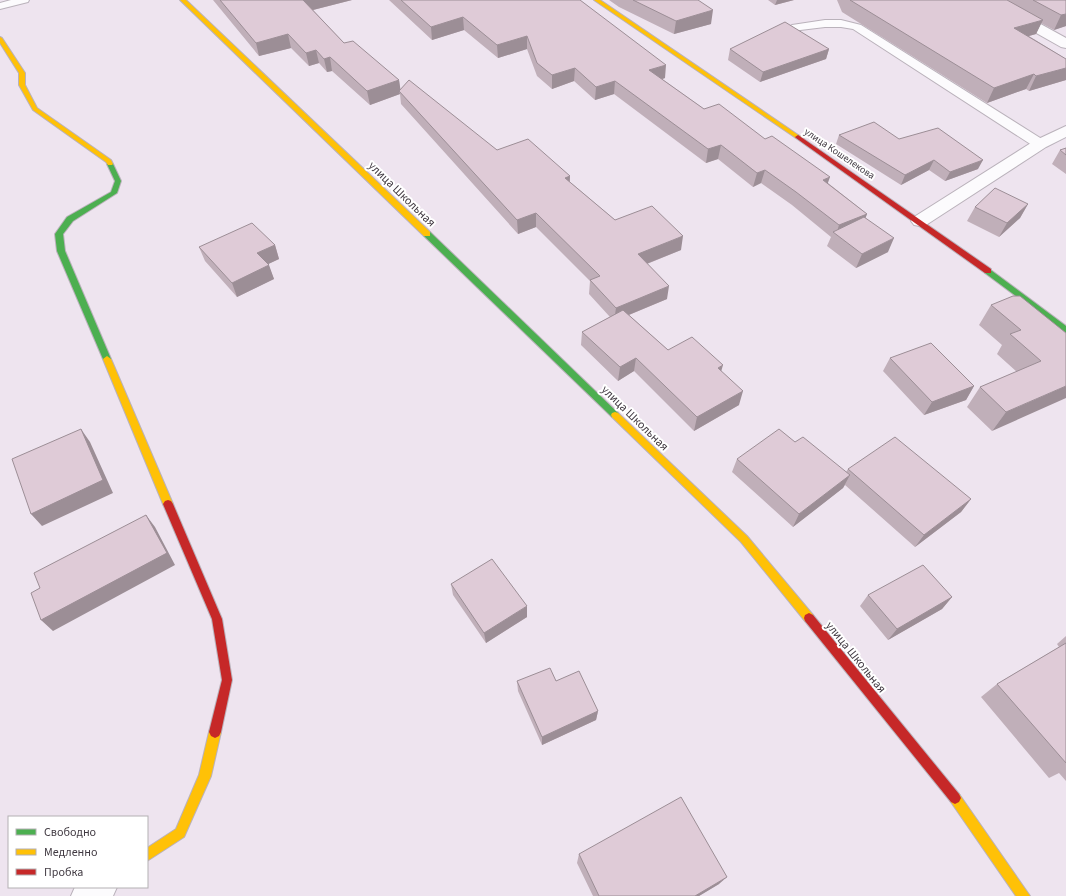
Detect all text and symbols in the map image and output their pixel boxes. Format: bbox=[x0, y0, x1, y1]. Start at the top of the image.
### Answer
street label: улица Кошелекова bbox=[801, 125, 878, 183]
street label: улица Школьная bbox=[364, 158, 439, 231]
street label: улица Школьная bbox=[597, 382, 672, 455]
street label: улица Школьная bbox=[821, 618, 890, 697]
legend bbox=[8, 816, 148, 888]
text: Свободно bbox=[44, 824, 96, 841]
text: Медленно bbox=[44, 844, 98, 861]
text: Пробка bbox=[44, 864, 83, 881]

